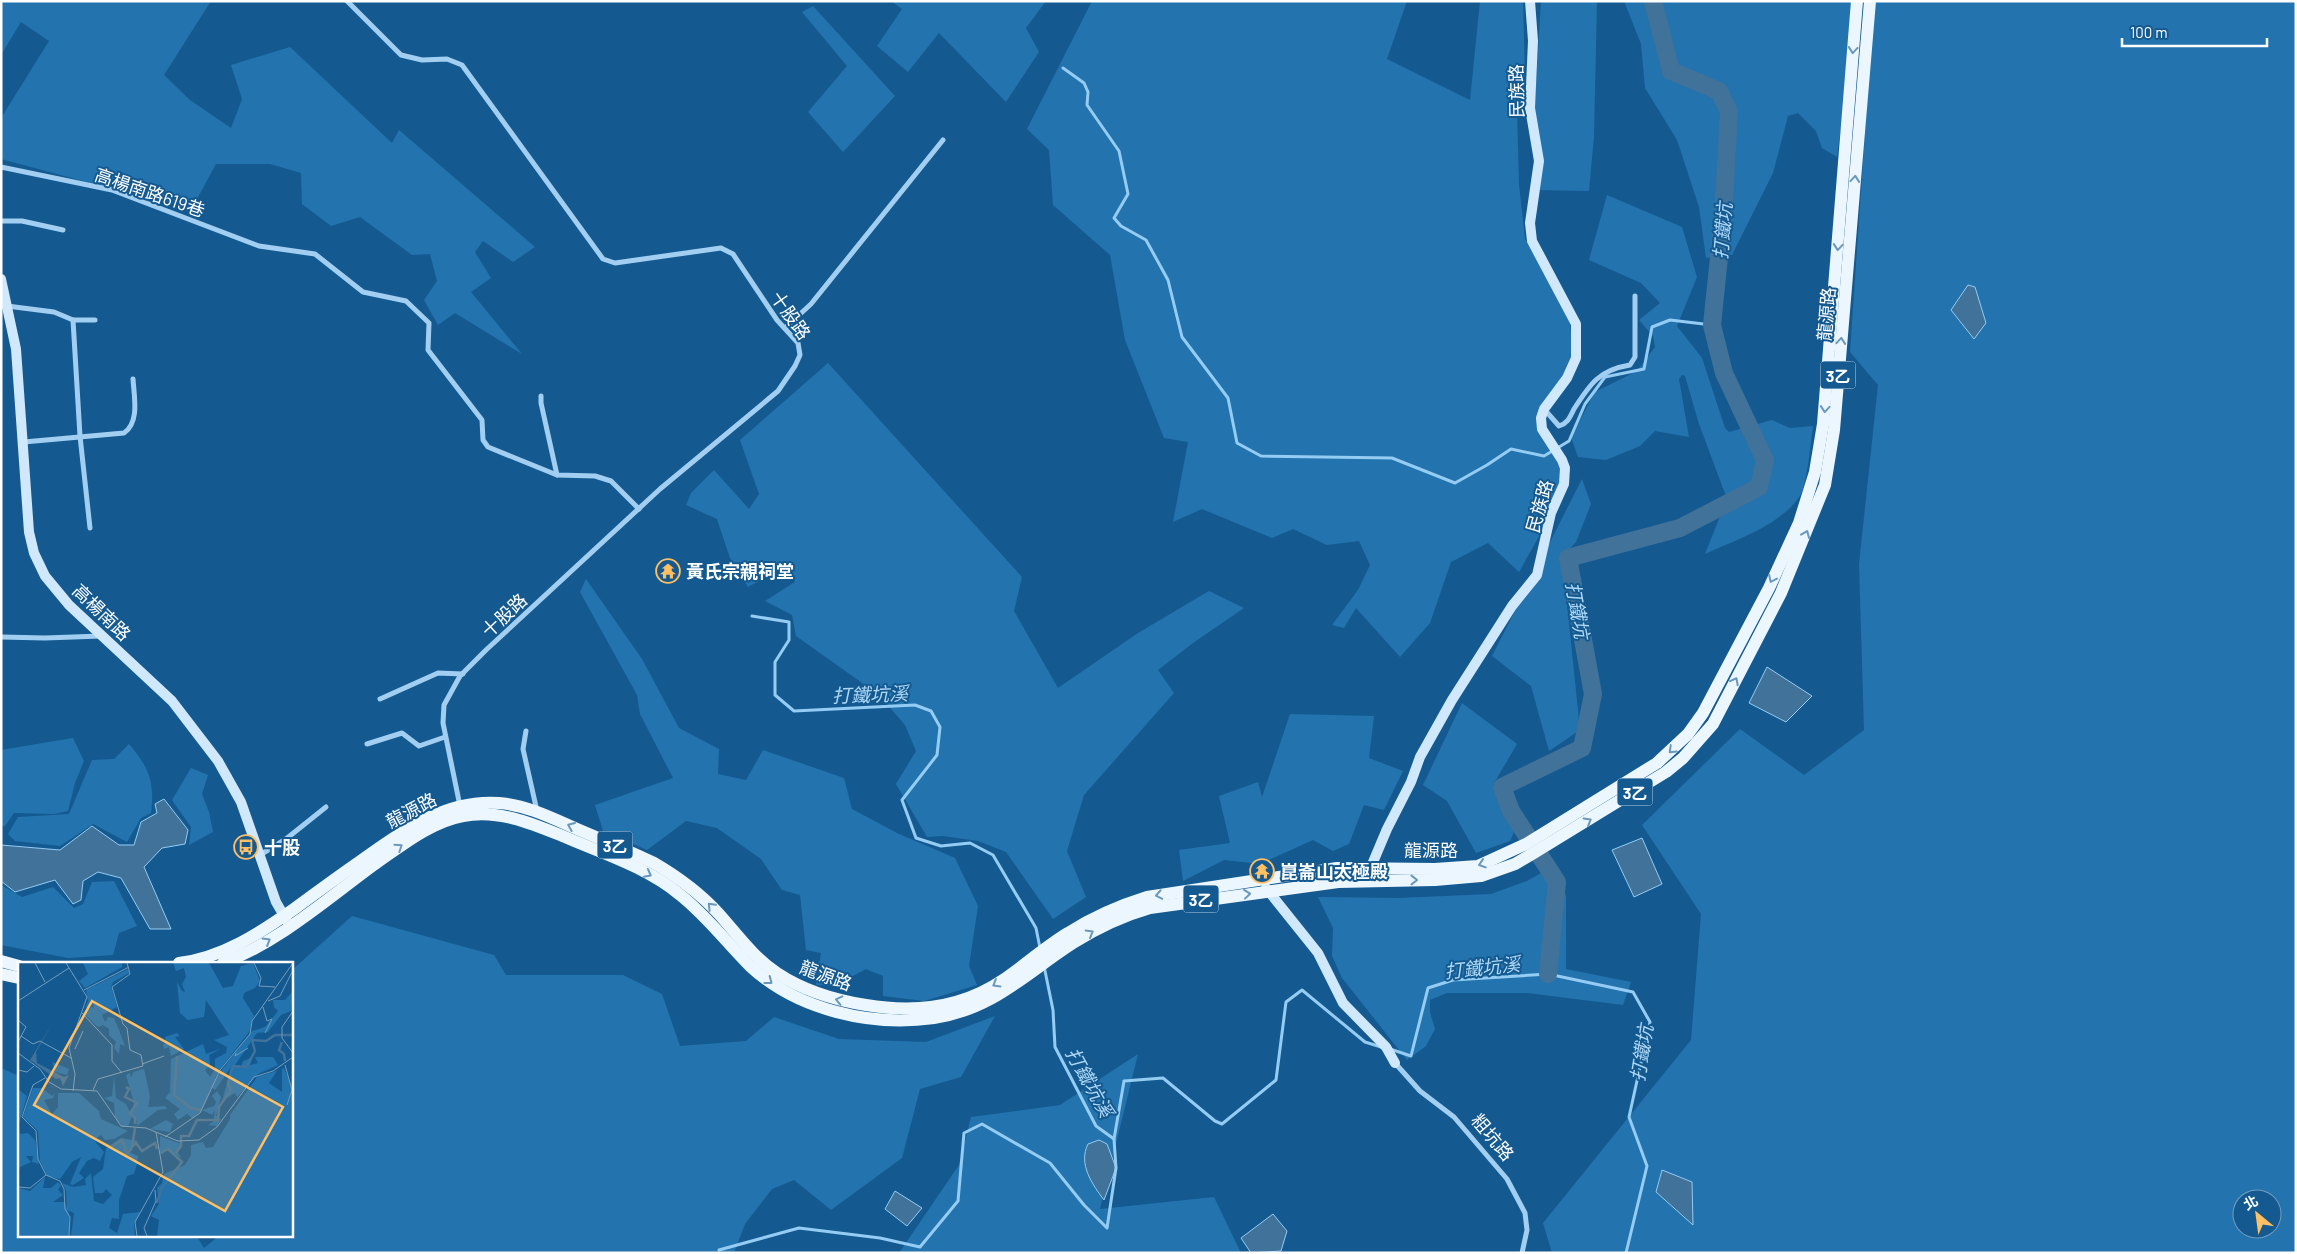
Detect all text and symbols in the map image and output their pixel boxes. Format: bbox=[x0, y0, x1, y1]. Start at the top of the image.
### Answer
scale bar bbox=[2122, 15, 2267, 47]
text: 100 m bbox=[2130, 23, 2168, 41]
one-way arrow bbox=[1848, 46, 1859, 54]
street label: 民族路 bbox=[1505, 64, 1527, 118]
street label: 高楊南路619巷 bbox=[92, 163, 208, 221]
one-way arrow bbox=[1849, 175, 1860, 183]
water label: 打鐵坑 bbox=[1708, 199, 1736, 260]
one-way arrow bbox=[1832, 243, 1843, 251]
street label: 龍源路 bbox=[1813, 286, 1839, 342]
street label: 十股路 bbox=[767, 287, 815, 343]
one-way arrow bbox=[1835, 337, 1846, 345]
road number: 3乙 bbox=[1820, 362, 1856, 388]
one-way arrow bbox=[1819, 405, 1830, 413]
street label: 民族路 bbox=[1521, 477, 1557, 535]
one-way arrow bbox=[1801, 531, 1811, 539]
temple icon: 黃氏宗親祠堂 bbox=[655, 558, 681, 584]
place label: 黃氏宗親祠堂 bbox=[686, 560, 794, 582]
one-way arrow bbox=[1769, 574, 1779, 583]
street label: 高楊南路 bbox=[68, 579, 136, 645]
water label: 打鐵坑 bbox=[1562, 580, 1595, 643]
street label: 十股路 bbox=[477, 589, 531, 641]
one-way arrow bbox=[1729, 677, 1739, 686]
water label: 打鐵坑溪 bbox=[832, 681, 911, 707]
one-way arrow bbox=[1668, 744, 1677, 753]
road number: 3乙 bbox=[1618, 779, 1652, 806]
street label: 龍源路 bbox=[382, 788, 440, 832]
one-way arrow bbox=[1582, 818, 1591, 828]
one-way arrow bbox=[567, 822, 576, 833]
road number: 3乙 bbox=[598, 832, 632, 858]
bus stop icon: 十股 bbox=[233, 834, 259, 860]
place label: 十股 bbox=[264, 836, 300, 858]
street label: 龍源路 bbox=[1404, 839, 1458, 861]
one-way arrow bbox=[394, 844, 403, 853]
temple icon: 崑崙山太極殿 bbox=[1249, 858, 1275, 884]
one-way arrow bbox=[1478, 858, 1486, 868]
place label: 崑崙山太極殿 bbox=[1280, 860, 1388, 882]
one-way arrow bbox=[642, 868, 651, 878]
one-way arrow bbox=[1410, 875, 1418, 885]
road number: 3乙 bbox=[1184, 886, 1218, 912]
one-way arrow bbox=[1243, 888, 1251, 899]
one-way arrow bbox=[1154, 889, 1163, 899]
one-way arrow bbox=[708, 902, 717, 911]
one-way arrow bbox=[1085, 929, 1094, 939]
one-way arrow bbox=[262, 938, 271, 948]
water label: 打鐵坑溪 bbox=[1443, 951, 1524, 982]
street label: 龍源路 bbox=[797, 955, 855, 995]
inset map bbox=[18, 962, 292, 1236]
one-way arrow bbox=[763, 975, 772, 983]
one-way arrow bbox=[992, 978, 1001, 988]
one-way arrow bbox=[834, 995, 843, 1006]
water label: 打鐵坑 bbox=[1625, 1020, 1657, 1083]
water label: 打鐵坑溪 bbox=[1062, 1043, 1120, 1123]
street label: 粗坑路 bbox=[1467, 1109, 1519, 1165]
north arrow bbox=[2232, 1189, 2282, 1239]
text: 北 bbox=[2240, 1191, 2261, 1213]

